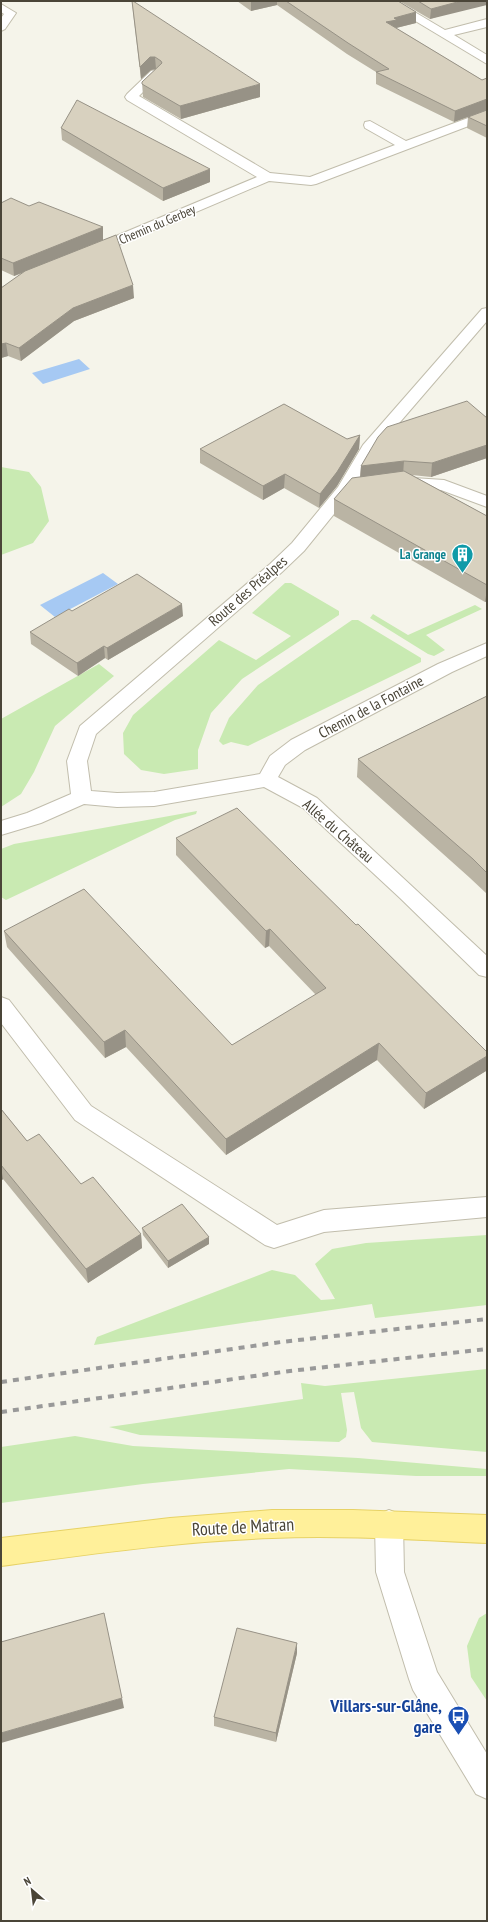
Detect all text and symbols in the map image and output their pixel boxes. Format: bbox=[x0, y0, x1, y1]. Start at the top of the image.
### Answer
street label: Chemin du Gerbey bbox=[116, 201, 198, 248]
building icon: La Grange bbox=[449, 541, 475, 574]
place label: La Grange bbox=[400, 546, 446, 563]
street label: Route des Préalpes bbox=[204, 551, 291, 630]
street label: Chemin de la Fontaine bbox=[315, 671, 427, 742]
street label: Allée du Château bbox=[299, 795, 378, 867]
street label: Route de Matran bbox=[191, 1512, 295, 1541]
place label: Villars-sur-Glâne, gare bbox=[329, 1694, 442, 1738]
bus stop icon: Villars-sur-Glâne, gare bbox=[445, 1703, 471, 1736]
north arrow bbox=[12, 1870, 52, 1910]
text: N bbox=[21, 1874, 33, 1889]

